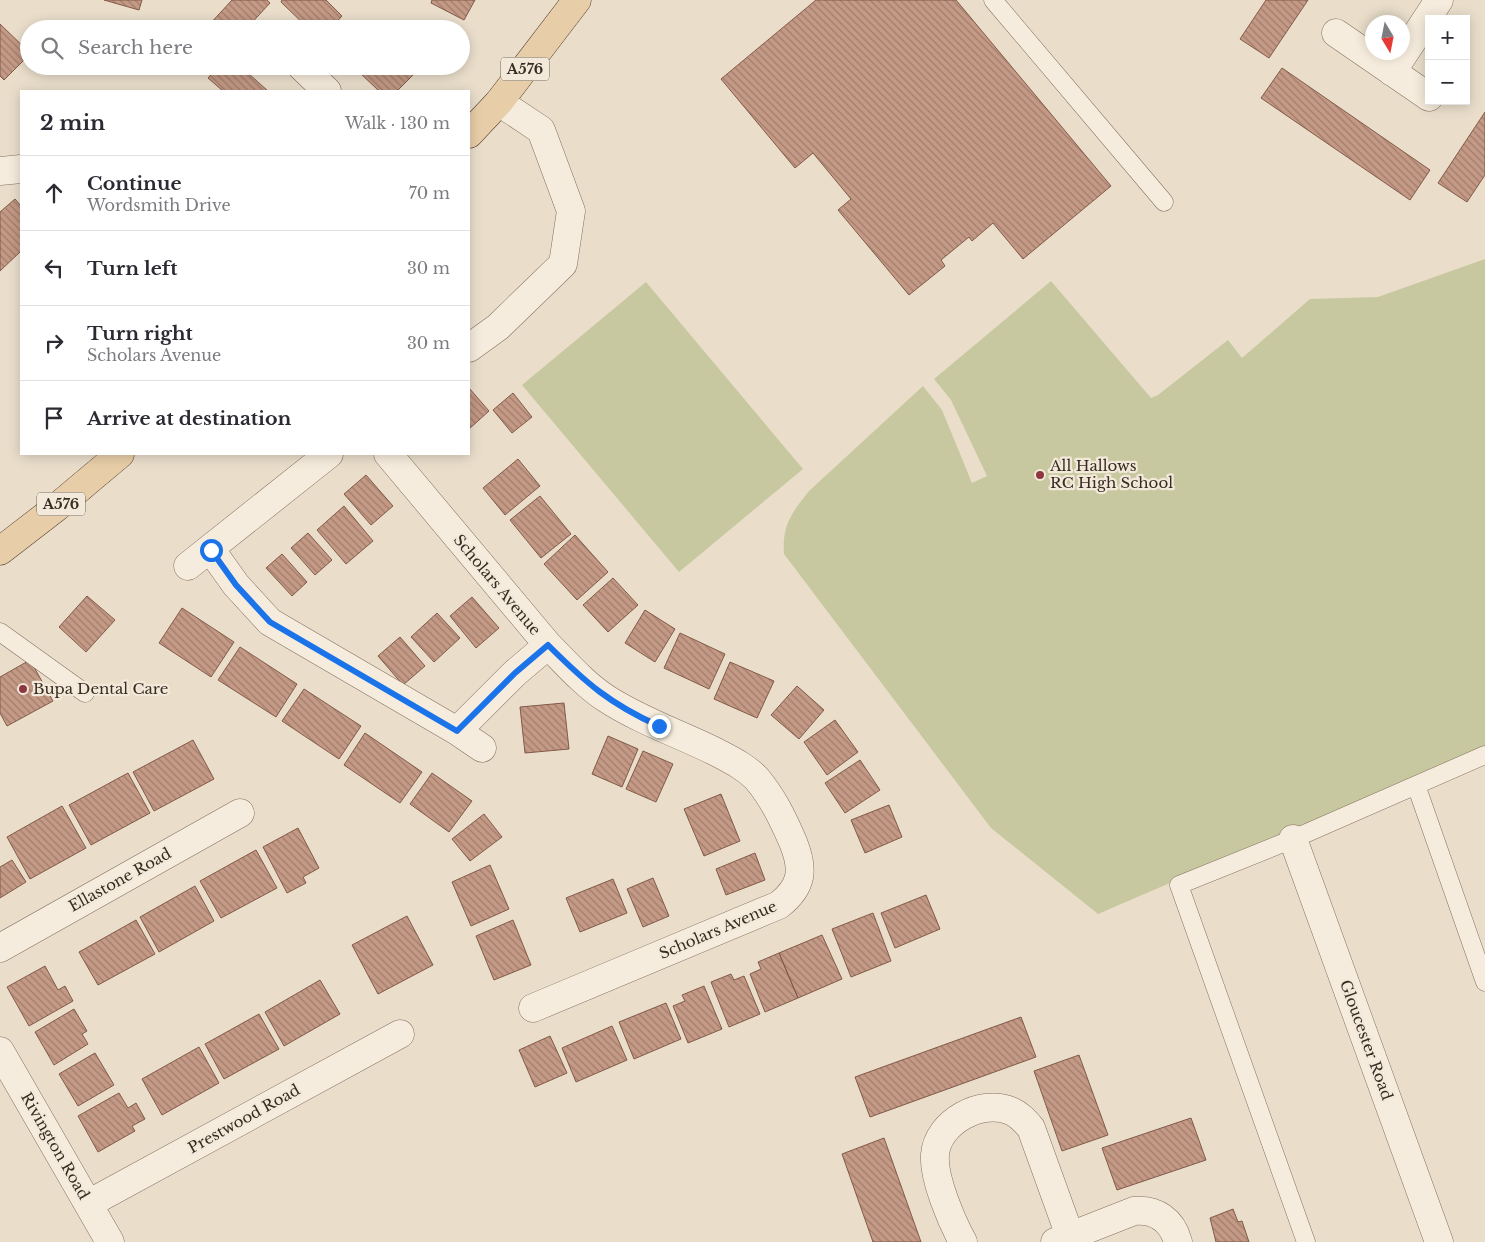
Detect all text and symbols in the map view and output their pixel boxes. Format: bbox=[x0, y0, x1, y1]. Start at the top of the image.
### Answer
north arrow bbox=[1365, 15, 1410, 60]
map controls bbox=[1425, 15, 1470, 105]
button: + bbox=[1425, 15, 1470, 60]
search box bbox=[20, 20, 470, 75]
icon: search bbox=[38, 34, 66, 62]
text: Search here bbox=[78, 36, 193, 59]
road number: A576 bbox=[501, 58, 549, 80]
button: − bbox=[1425, 60, 1470, 105]
text: 2 min bbox=[40, 110, 105, 136]
text: Walk · 130 m bbox=[345, 113, 450, 133]
text: Continue bbox=[87, 172, 182, 195]
icon: ahead bbox=[40, 179, 68, 207]
text: 70 m bbox=[409, 183, 450, 203]
text: Wordsmith Drive bbox=[87, 195, 231, 215]
icon: left bbox=[40, 254, 68, 282]
text: Turn left bbox=[87, 257, 178, 280]
text: 30 m bbox=[407, 258, 450, 278]
text: Turn right bbox=[87, 322, 193, 345]
icon: right bbox=[40, 329, 68, 357]
text: 30 m bbox=[407, 333, 450, 353]
text: Scholars Avenue bbox=[87, 345, 221, 365]
icon: arrive bbox=[40, 404, 68, 432]
text: Arrive at destination bbox=[87, 407, 291, 430]
place label: All Hallows RC High School bbox=[1049, 456, 1173, 492]
marker: All Hallows RC High School bbox=[1034, 469, 1046, 481]
road number: A576 bbox=[37, 492, 85, 516]
street label: Scholars Avenue bbox=[450, 530, 545, 639]
route start bbox=[200, 539, 223, 562]
place label: Bupa Dental Care bbox=[33, 679, 168, 698]
marker: Bupa Dental Care bbox=[17, 683, 29, 695]
route end bbox=[648, 715, 671, 738]
street label: Ellastone Road bbox=[65, 844, 174, 916]
street label: Scholars Avenue bbox=[656, 896, 779, 963]
street label: Gloucester Road bbox=[1336, 977, 1397, 1103]
street label: Prestwood Road bbox=[185, 1080, 303, 1157]
street label: Rivington Road bbox=[17, 1089, 94, 1203]

